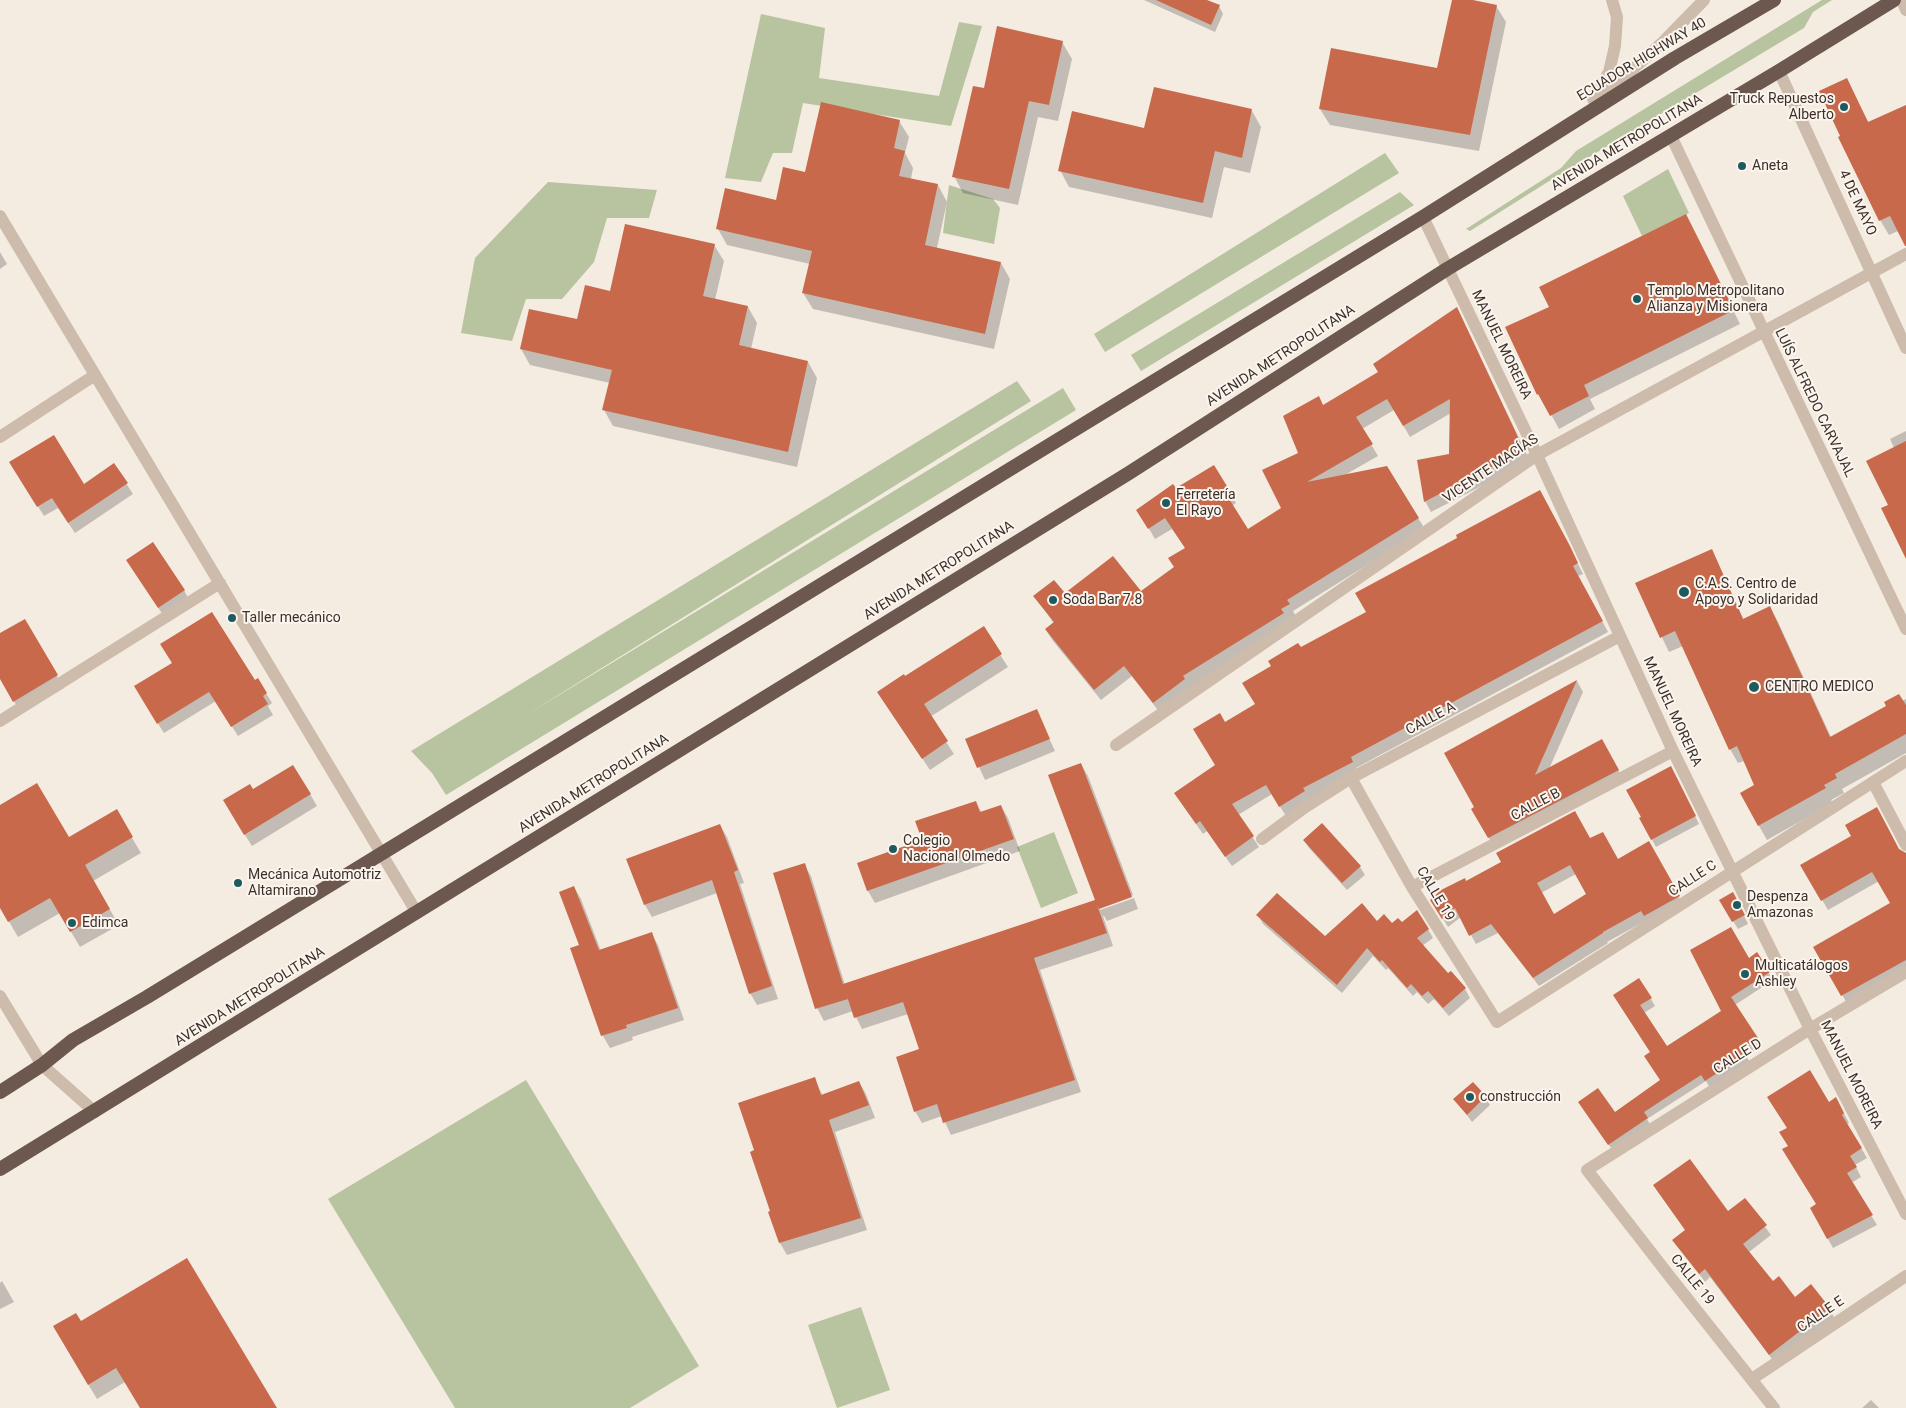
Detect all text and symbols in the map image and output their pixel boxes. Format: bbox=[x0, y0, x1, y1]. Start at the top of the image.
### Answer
street label: ECUADOR HIGHWAY 40 bbox=[1574, 15, 1710, 105]
street label: AVENIDA METROPOLITANA bbox=[1548, 91, 1706, 195]
place label: Truck Repuestos Alberto bbox=[1730, 91, 1834, 124]
marker: Truck Repuestos Alberto bbox=[1838, 101, 1850, 113]
place label: Aneta bbox=[1752, 158, 1788, 174]
marker: Aneta bbox=[1736, 160, 1748, 172]
street label: 4 DE MAYO bbox=[1834, 167, 1880, 239]
place label: Templo Metropolitano Alianza y Misionera bbox=[1647, 283, 1784, 316]
street label: MANUEL MOREIRA bbox=[1467, 288, 1535, 402]
marker: Templo Metropolitano Alianza y Misionera bbox=[1631, 293, 1643, 305]
street label: AVENIDA METROPOLITANA bbox=[1204, 302, 1358, 410]
street label: LUÍS ALFREDO CARVAJAL bbox=[1771, 326, 1857, 480]
street label: VICENTE MACÍAS bbox=[1440, 431, 1542, 507]
place label: Ferretería El Rayo bbox=[1176, 487, 1236, 520]
marker: Ferretería El Rayo bbox=[1160, 497, 1172, 509]
street label: AVENIDA METROPOLITANA bbox=[861, 518, 1017, 624]
place label: C.A.S. Centro de Apoyo y Solidaridad bbox=[1695, 576, 1818, 608]
marker: C.A.S. Centro de Apoyo y Solidaridad bbox=[1677, 585, 1691, 599]
place label: Soda Bar 7.8 bbox=[1063, 592, 1142, 608]
marker: Soda Bar 7.8 bbox=[1047, 594, 1059, 606]
place label: Taller mecánico bbox=[242, 610, 341, 626]
marker: Taller mecánico bbox=[226, 612, 238, 624]
street label: MANUEL MOREIRA bbox=[1639, 654, 1705, 770]
place label: CENTRO MEDICO bbox=[1765, 679, 1874, 695]
marker: CENTRO MEDICO bbox=[1747, 680, 1761, 694]
street label: CALLE A bbox=[1403, 699, 1459, 739]
street label: AVENIDA METROPOLITANA bbox=[516, 731, 672, 837]
street label: CALLE B bbox=[1508, 785, 1564, 825]
place label: Colegio Nacional Olmedo bbox=[903, 833, 1010, 866]
marker: Colegio Nacional Olmedo bbox=[887, 843, 899, 855]
street label: CALLE C bbox=[1666, 857, 1720, 901]
street label: CALLE 19 bbox=[1412, 864, 1458, 924]
place label: Mecánica Automotriz Altamirano bbox=[248, 867, 381, 900]
marker: Mecánica Automotriz Altamirano bbox=[232, 877, 244, 889]
place label: Despenza Amazonas bbox=[1747, 889, 1813, 922]
marker: Despenza Amazonas bbox=[1731, 899, 1743, 911]
place label: Edimca bbox=[82, 915, 128, 931]
marker: Edimca bbox=[66, 917, 78, 929]
street label: AVENIDA METROPOLITANA bbox=[172, 944, 328, 1050]
place label: Multicatálogos Ashley bbox=[1755, 958, 1848, 990]
marker: Multicatálogos Ashley bbox=[1739, 968, 1751, 980]
street label: MANUEL MOREIRA bbox=[1816, 1018, 1886, 1132]
street label: CALLE D bbox=[1711, 1036, 1765, 1078]
place label: construcción bbox=[1480, 1089, 1561, 1105]
marker: construcción bbox=[1464, 1091, 1476, 1103]
street label: CALLE 19 bbox=[1666, 1251, 1718, 1309]
street label: CALLE E bbox=[1794, 1293, 1848, 1337]

